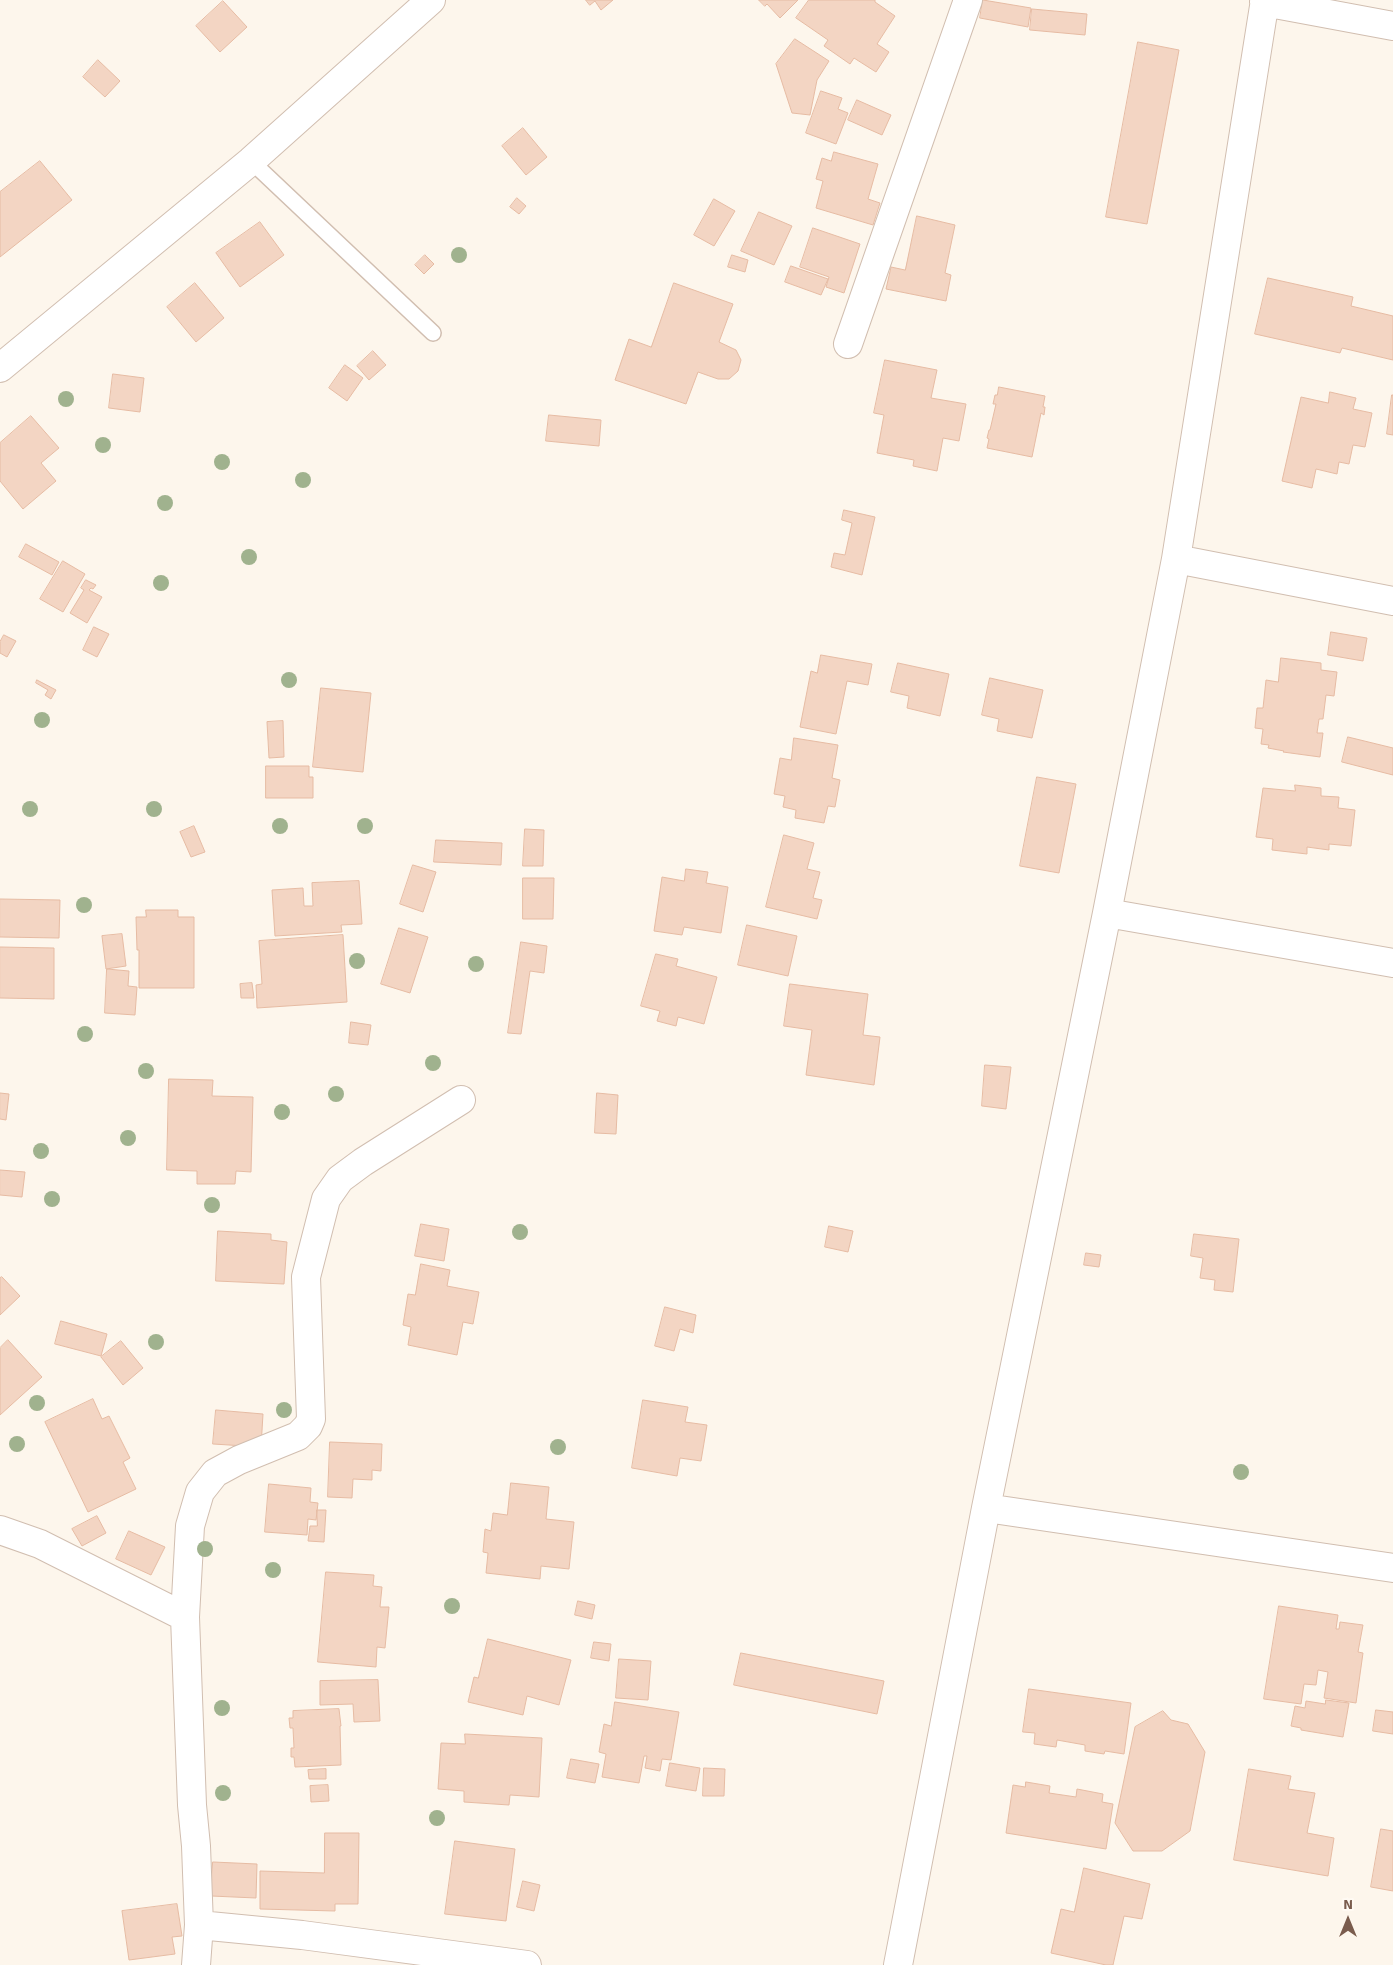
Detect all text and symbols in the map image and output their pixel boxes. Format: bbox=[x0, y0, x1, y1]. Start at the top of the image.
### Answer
north arrow bbox=[1323, 1895, 1373, 1945]
text: N bbox=[1343, 1896, 1353, 1913]

